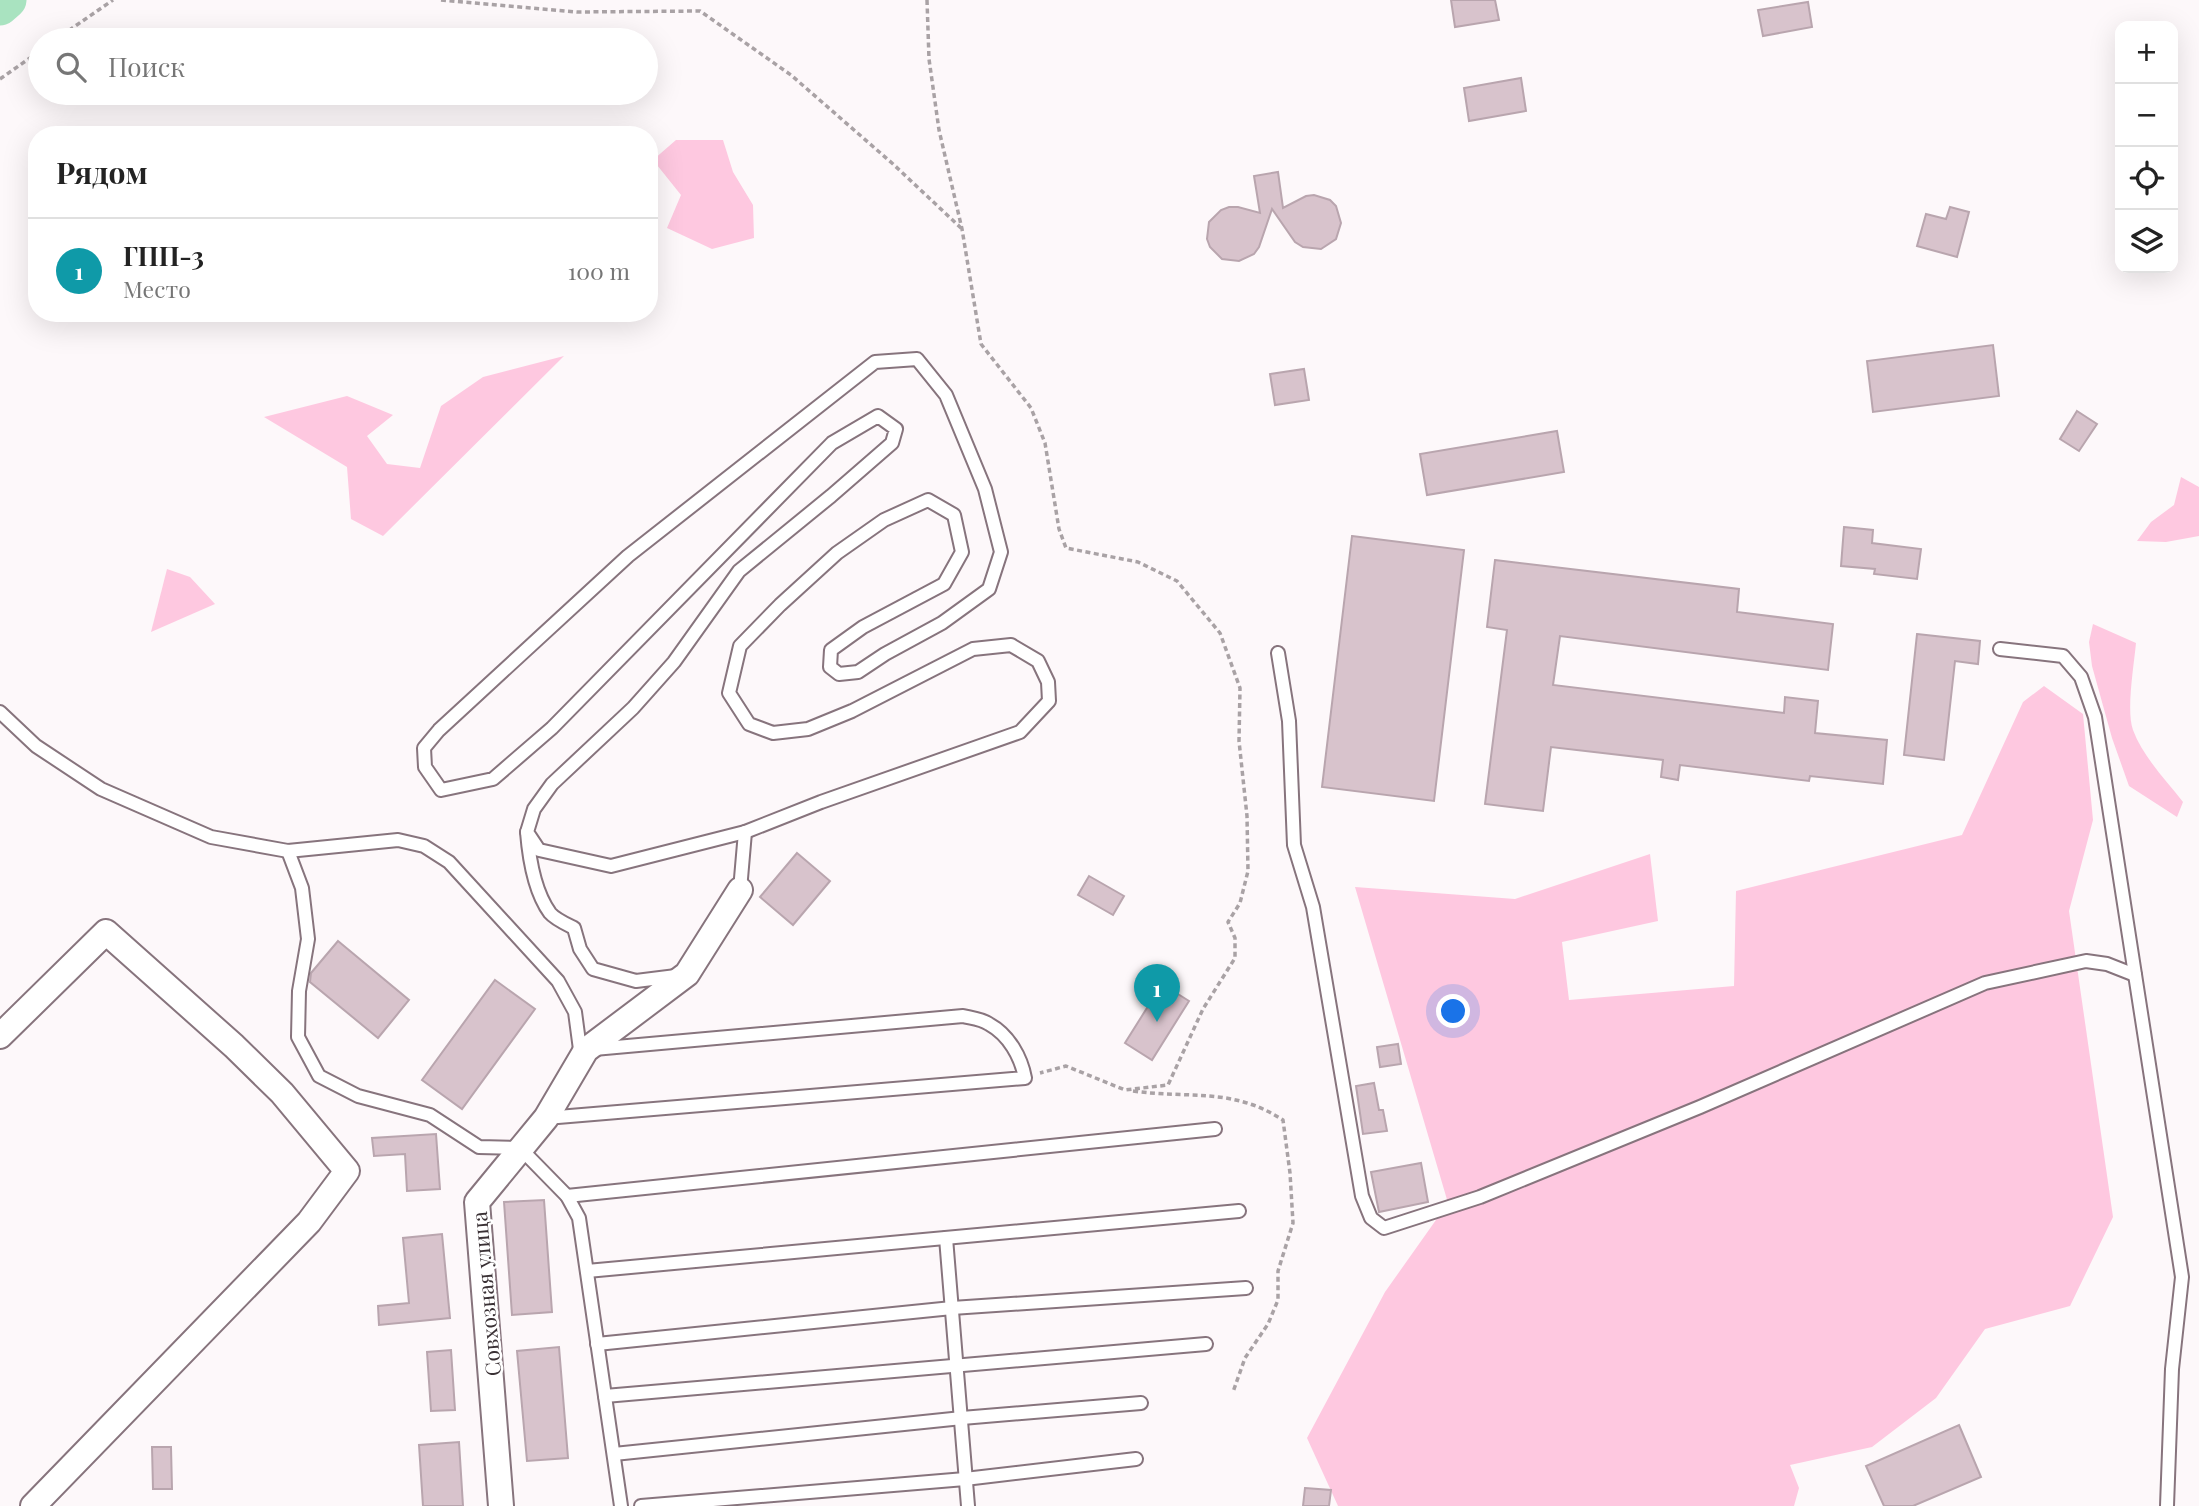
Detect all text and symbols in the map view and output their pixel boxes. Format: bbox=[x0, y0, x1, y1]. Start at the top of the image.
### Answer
map controls bbox=[2115, 21, 2178, 273]
button: + bbox=[2115, 21, 2178, 84]
search box bbox=[28, 28, 658, 105]
icon: search bbox=[52, 48, 90, 86]
text: Поиск bbox=[108, 49, 185, 84]
button: − bbox=[2115, 84, 2178, 147]
button: locate bbox=[2115, 147, 2178, 210]
text: Рядом bbox=[56, 152, 148, 192]
button: layers bbox=[2115, 210, 2178, 273]
text: ГПП-3 bbox=[123, 238, 204, 273]
text: 1 bbox=[75, 255, 83, 286]
text: 100 m bbox=[568, 255, 630, 286]
text: Место bbox=[123, 273, 191, 304]
pin: 1 bbox=[1134, 964, 1180, 1022]
your location bbox=[1436, 994, 1470, 1028]
street label: Совхозная улица bbox=[464, 1210, 506, 1377]

